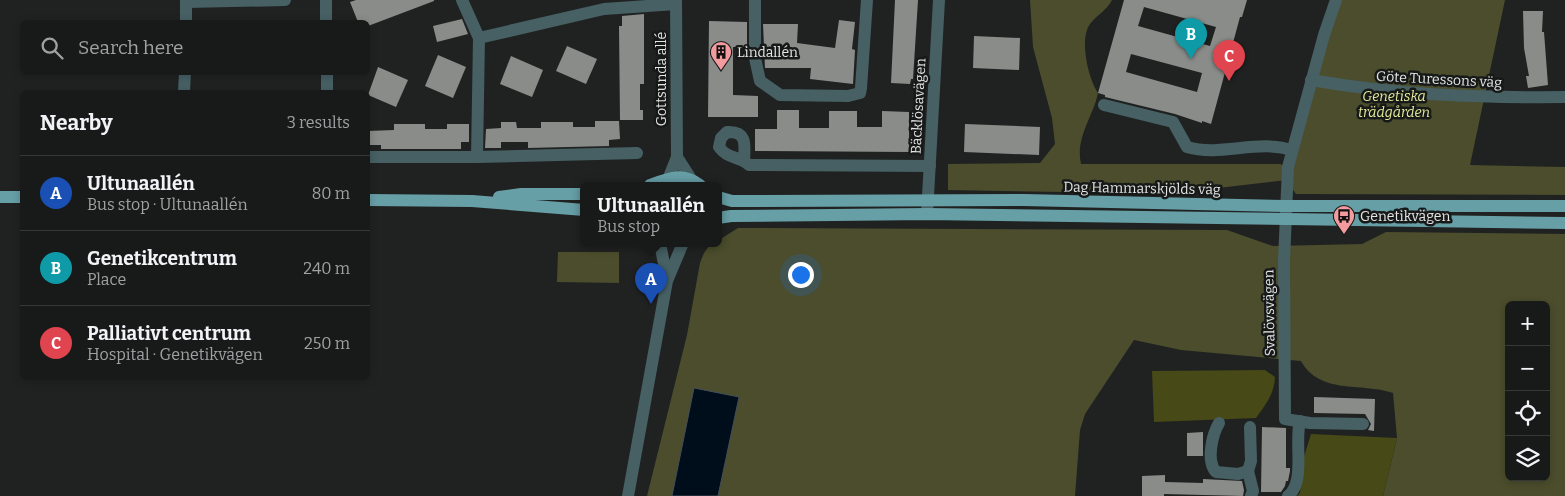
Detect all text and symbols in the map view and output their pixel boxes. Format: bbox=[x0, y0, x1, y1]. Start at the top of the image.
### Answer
pin: B bbox=[1175, 18, 1207, 59]
search box bbox=[20, 20, 370, 75]
street label: Gottsunda allé bbox=[653, 32, 670, 126]
icon: search bbox=[38, 34, 66, 62]
text: Search here bbox=[78, 36, 183, 59]
building icon: Lindallén bbox=[709, 40, 733, 71]
pin: C bbox=[1213, 40, 1245, 81]
place label: Lindallén bbox=[737, 44, 798, 61]
street label: Bäcklösavägen bbox=[907, 58, 930, 154]
street label: Göte Turessons väg bbox=[1376, 68, 1503, 91]
park label: Genetiska trädgården bbox=[1358, 88, 1430, 121]
text: Nearby bbox=[40, 110, 113, 136]
text: 3 results bbox=[287, 113, 350, 132]
text: Ultunaallén bbox=[87, 172, 195, 195]
street label: Dag Hammarskjölds väg bbox=[1063, 179, 1221, 198]
popup bbox=[580, 182, 722, 247]
text: A bbox=[50, 184, 62, 203]
text: 80 m bbox=[312, 184, 350, 203]
text: Ultunaallén bbox=[597, 194, 705, 217]
text: Bus stop · Ultunaallén bbox=[87, 195, 248, 214]
bus stop icon: Genetikvägen bbox=[1332, 204, 1356, 235]
place label: Genetikvägen bbox=[1360, 208, 1451, 225]
text: Bus stop bbox=[597, 217, 660, 236]
text: Genetikcentrum bbox=[87, 247, 237, 270]
text: B bbox=[51, 259, 61, 278]
text: 240 m bbox=[303, 259, 350, 278]
your location bbox=[788, 262, 814, 288]
pin: A bbox=[635, 263, 667, 304]
street label: Svalövsvägen bbox=[1260, 269, 1279, 357]
text: Place bbox=[87, 270, 126, 289]
map controls bbox=[1505, 301, 1550, 481]
button: + bbox=[1505, 301, 1550, 346]
text: Palliativt centrum bbox=[87, 322, 251, 345]
text: C bbox=[51, 334, 61, 353]
text: 250 m bbox=[304, 334, 350, 353]
text: Hospital · Genetikvägen bbox=[87, 345, 263, 364]
button: − bbox=[1505, 346, 1550, 391]
button: locate bbox=[1505, 391, 1550, 436]
button: layers bbox=[1505, 436, 1550, 481]

